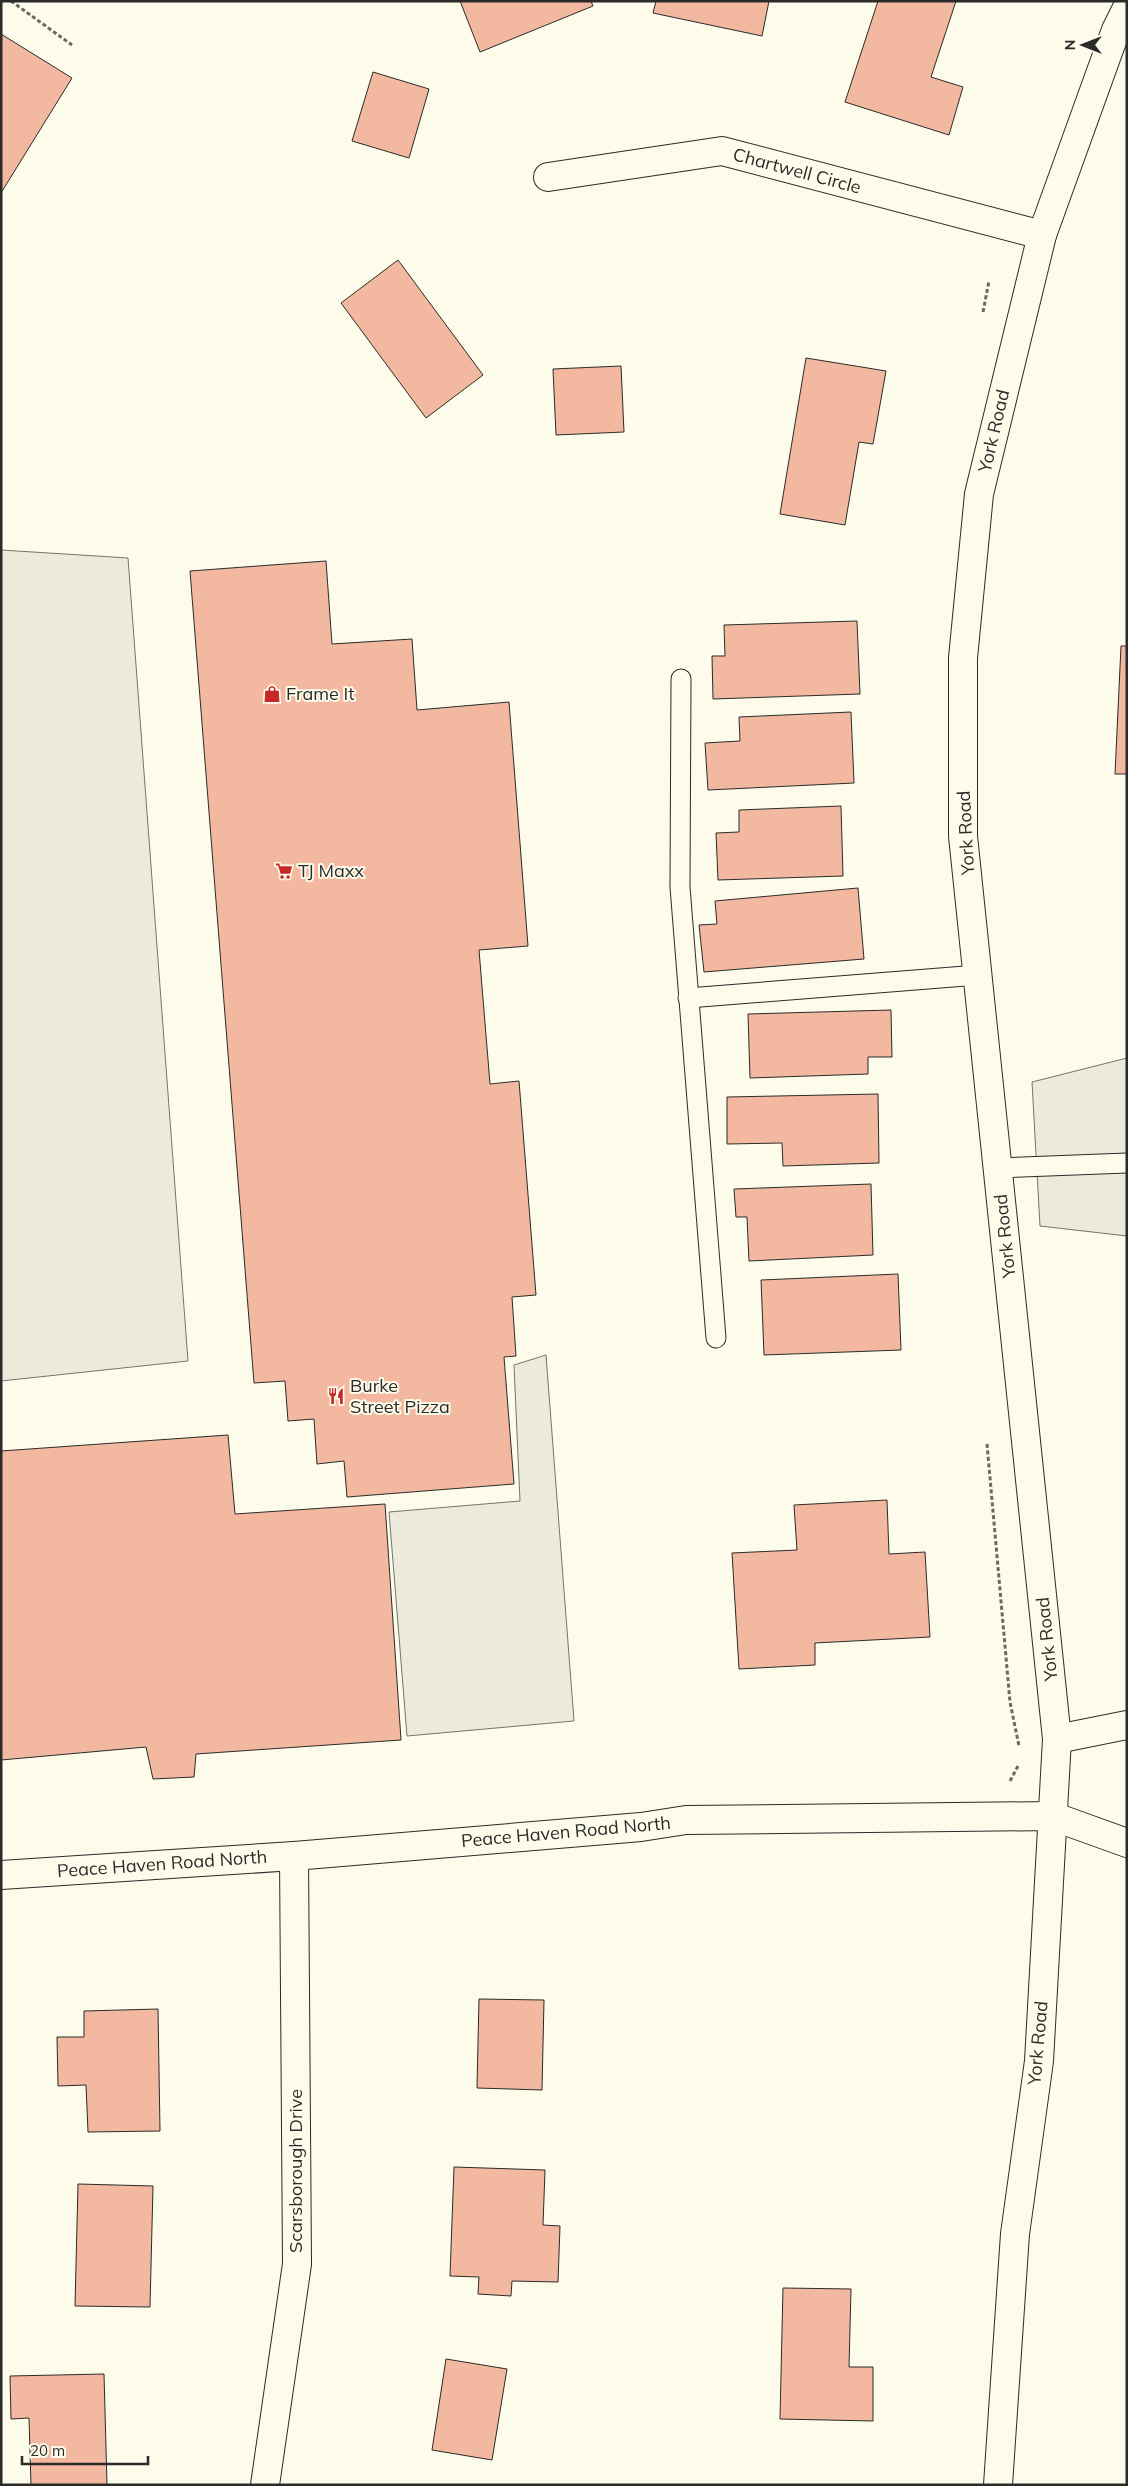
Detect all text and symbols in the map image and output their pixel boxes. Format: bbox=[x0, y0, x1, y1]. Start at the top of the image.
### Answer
north arrow bbox=[1058, 20, 1108, 70]
text: N bbox=[1061, 40, 1079, 50]
street label: Chartwell Circle bbox=[731, 142, 864, 199]
street label: York Road bbox=[973, 387, 1014, 476]
place label: Frame It bbox=[286, 682, 354, 705]
shop icon: Frame It bbox=[262, 684, 282, 704]
street label: York Road bbox=[952, 790, 979, 877]
place label: TJ Maxx bbox=[298, 859, 364, 882]
supermarket icon: TJ Maxx bbox=[274, 861, 294, 881]
street label: York Road bbox=[989, 1193, 1020, 1280]
place label: Burke Street Pizza bbox=[350, 1374, 450, 1418]
restaurant icon: Burke Street Pizza bbox=[326, 1386, 346, 1406]
street label: York Road bbox=[1031, 1596, 1062, 1683]
street label: Peace Haven Road North bbox=[460, 1811, 672, 1852]
street label: Peace Haven Road North bbox=[56, 1845, 268, 1882]
street label: York Road bbox=[1022, 2000, 1053, 2087]
street label: Scarsborough Drive bbox=[284, 2089, 307, 2253]
scale bar bbox=[22, 2434, 149, 2466]
text: 20 m bbox=[30, 2441, 65, 2460]

